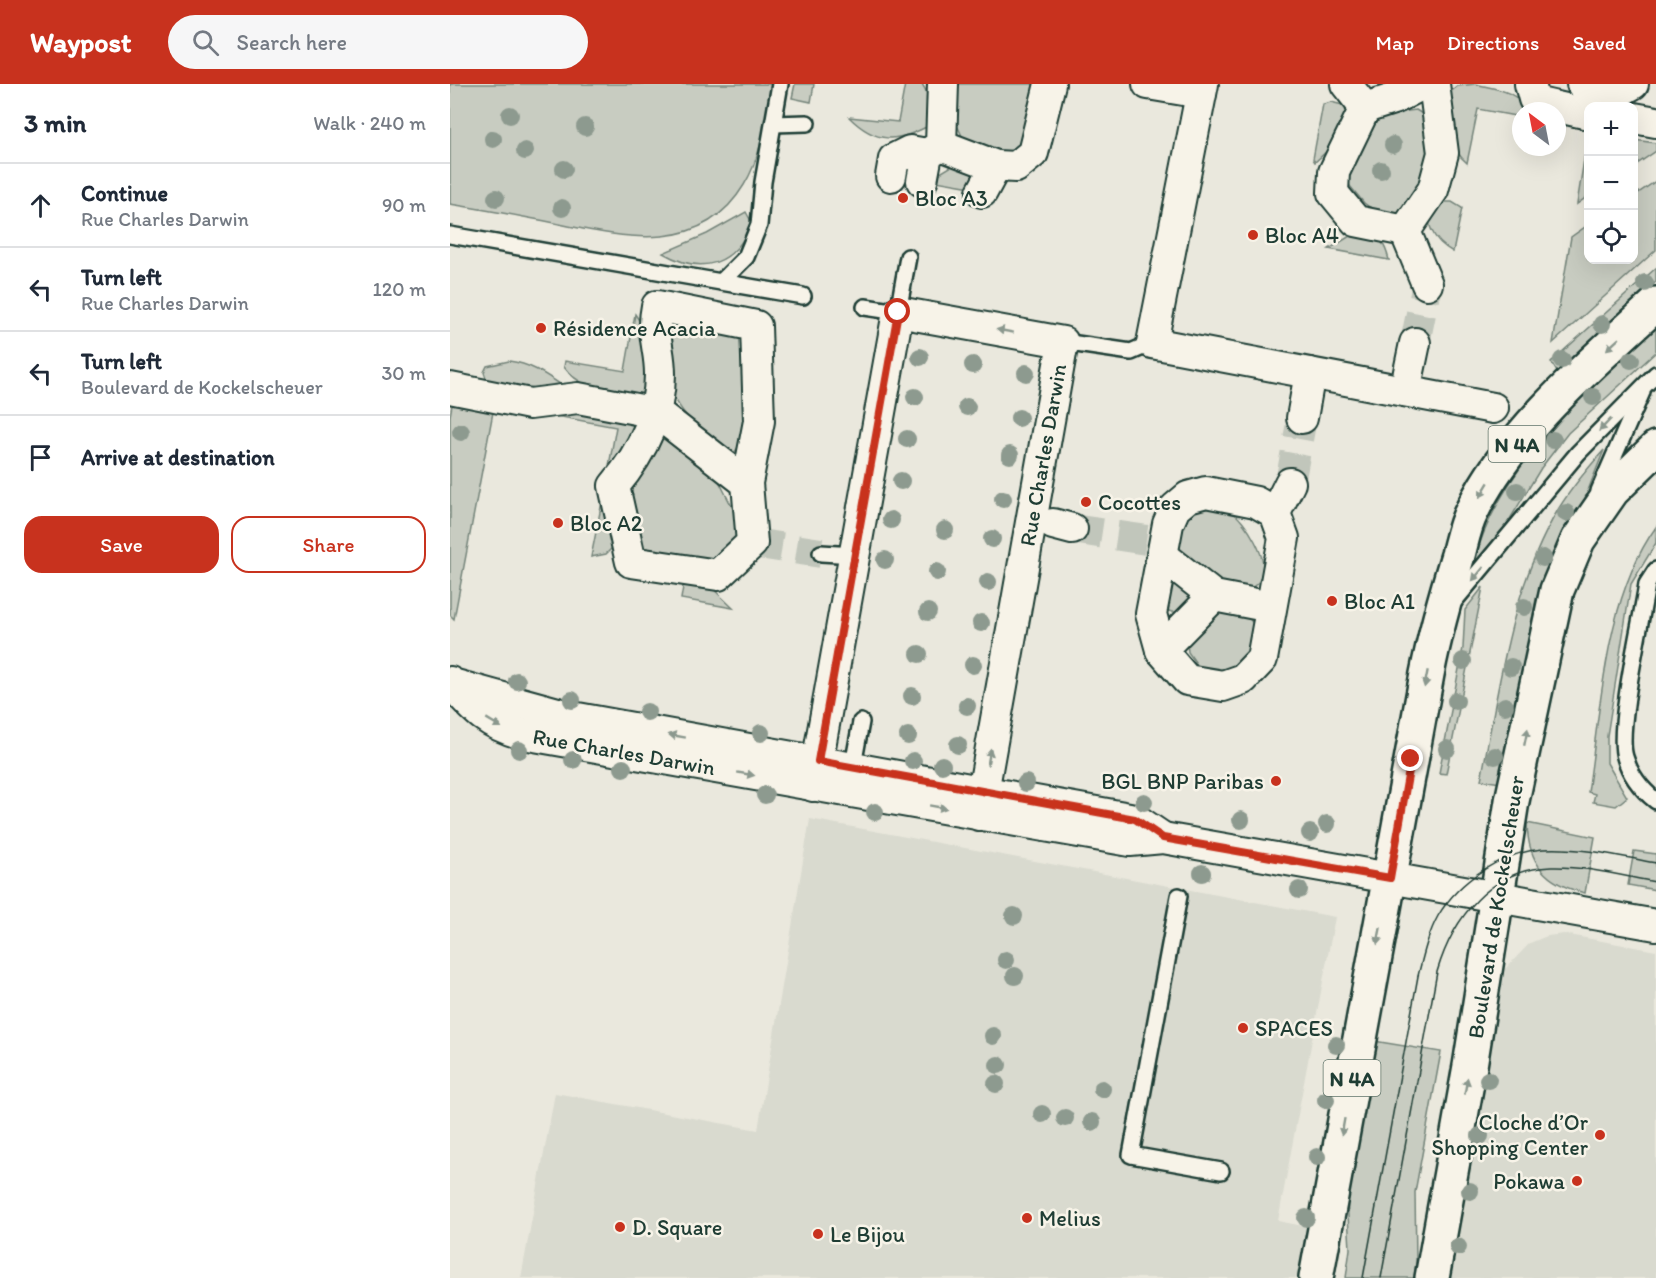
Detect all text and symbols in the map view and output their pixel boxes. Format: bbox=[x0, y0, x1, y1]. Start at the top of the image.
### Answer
search box bbox=[168, 15, 588, 69]
text: Waypost bbox=[30, 25, 132, 59]
icon: search bbox=[189, 26, 222, 59]
text: Search here bbox=[237, 29, 347, 56]
text: Map bbox=[1376, 30, 1414, 55]
text: Directions bbox=[1447, 30, 1539, 55]
text: Saved bbox=[1572, 30, 1626, 55]
north arrow bbox=[1512, 102, 1566, 156]
map controls bbox=[1584, 102, 1638, 264]
button: + bbox=[1584, 102, 1638, 156]
text: 3 min bbox=[24, 107, 86, 139]
text: Walk · 240 m bbox=[313, 111, 426, 135]
button: − bbox=[1584, 156, 1638, 210]
text: Continue bbox=[81, 180, 168, 207]
place label: Bloc A3 bbox=[915, 185, 988, 212]
icon: ahead bbox=[24, 189, 57, 222]
marker: Bloc A3 bbox=[896, 191, 910, 205]
text: 90 m bbox=[382, 193, 426, 217]
text: Rue Charles Darwin bbox=[81, 207, 249, 231]
button: locate bbox=[1584, 210, 1638, 264]
place label: Bloc A4 bbox=[1265, 222, 1339, 249]
marker: Bloc A4 bbox=[1246, 228, 1260, 242]
text: Turn left bbox=[81, 264, 162, 291]
icon: left bbox=[24, 273, 57, 306]
text: 120 m bbox=[373, 277, 426, 301]
text: Rue Charles Darwin bbox=[81, 291, 249, 315]
route start bbox=[884, 298, 910, 324]
place label: Résidence Acacia bbox=[553, 315, 716, 342]
marker: Résidence Acacia bbox=[534, 321, 548, 335]
one-way arrow bbox=[996, 326, 1015, 335]
one-way arrow bbox=[1605, 337, 1620, 351]
text: Turn left bbox=[81, 348, 162, 375]
icon: left bbox=[24, 357, 57, 390]
text: 30 m bbox=[381, 361, 426, 385]
street label: Rue Charles Darwin bbox=[1014, 361, 1072, 548]
text: Boulevard de Kockelscheuer bbox=[81, 375, 323, 399]
one-way arrow bbox=[1598, 418, 1612, 432]
road number: N 4A bbox=[1488, 426, 1546, 462]
icon: arrive bbox=[24, 441, 57, 474]
text: Arrive at destination bbox=[81, 444, 275, 471]
one-way arrow bbox=[1479, 482, 1490, 498]
place label: Cocottes bbox=[1098, 489, 1181, 516]
marker: Cocottes bbox=[1079, 495, 1093, 509]
place label: Bloc A2 bbox=[570, 510, 643, 537]
button: Save bbox=[24, 516, 219, 573]
button: Share bbox=[231, 516, 426, 573]
marker: Bloc A2 bbox=[551, 516, 565, 530]
one-way arrow bbox=[1472, 566, 1485, 581]
place label: Bloc A1 bbox=[1344, 588, 1415, 615]
marker: Bloc A1 bbox=[1325, 594, 1339, 608]
one-way arrow bbox=[1421, 670, 1430, 689]
one-way arrow bbox=[486, 718, 502, 729]
street label: Rue Charles Darwin bbox=[531, 723, 718, 781]
one-way arrow bbox=[1521, 727, 1531, 746]
one-way arrow bbox=[667, 731, 686, 740]
route end bbox=[1397, 745, 1423, 771]
one-way arrow bbox=[985, 747, 994, 766]
place label: BGL BNP Paribas bbox=[1101, 768, 1264, 795]
one-way arrow bbox=[737, 770, 756, 779]
street label: Boulevard de Kockelscheuer bbox=[1462, 773, 1530, 1040]
marker: BGL BNP Paribas bbox=[1269, 774, 1283, 788]
one-way arrow bbox=[929, 803, 948, 812]
one-way arrow bbox=[1374, 926, 1383, 945]
place label: SPACES bbox=[1255, 1015, 1333, 1042]
marker: SPACES bbox=[1236, 1021, 1250, 1035]
road number: N 4A bbox=[1324, 1060, 1380, 1096]
one-way arrow bbox=[1462, 1076, 1471, 1095]
place label: Cloche d’Or Shopping Center bbox=[1432, 1109, 1589, 1161]
one-way arrow bbox=[1339, 1118, 1348, 1137]
marker: Cloche d’Or Shopping Center bbox=[1593, 1128, 1607, 1142]
place label: Pokawa bbox=[1493, 1168, 1566, 1195]
marker: Pokawa bbox=[1570, 1174, 1584, 1188]
place label: Melius bbox=[1039, 1205, 1101, 1232]
marker: Melius bbox=[1020, 1211, 1034, 1225]
place label: D. Square bbox=[632, 1214, 722, 1241]
marker: D. Square bbox=[613, 1220, 627, 1234]
place label: Le Bijou bbox=[830, 1221, 905, 1248]
marker: Le Bijou bbox=[811, 1227, 825, 1241]

